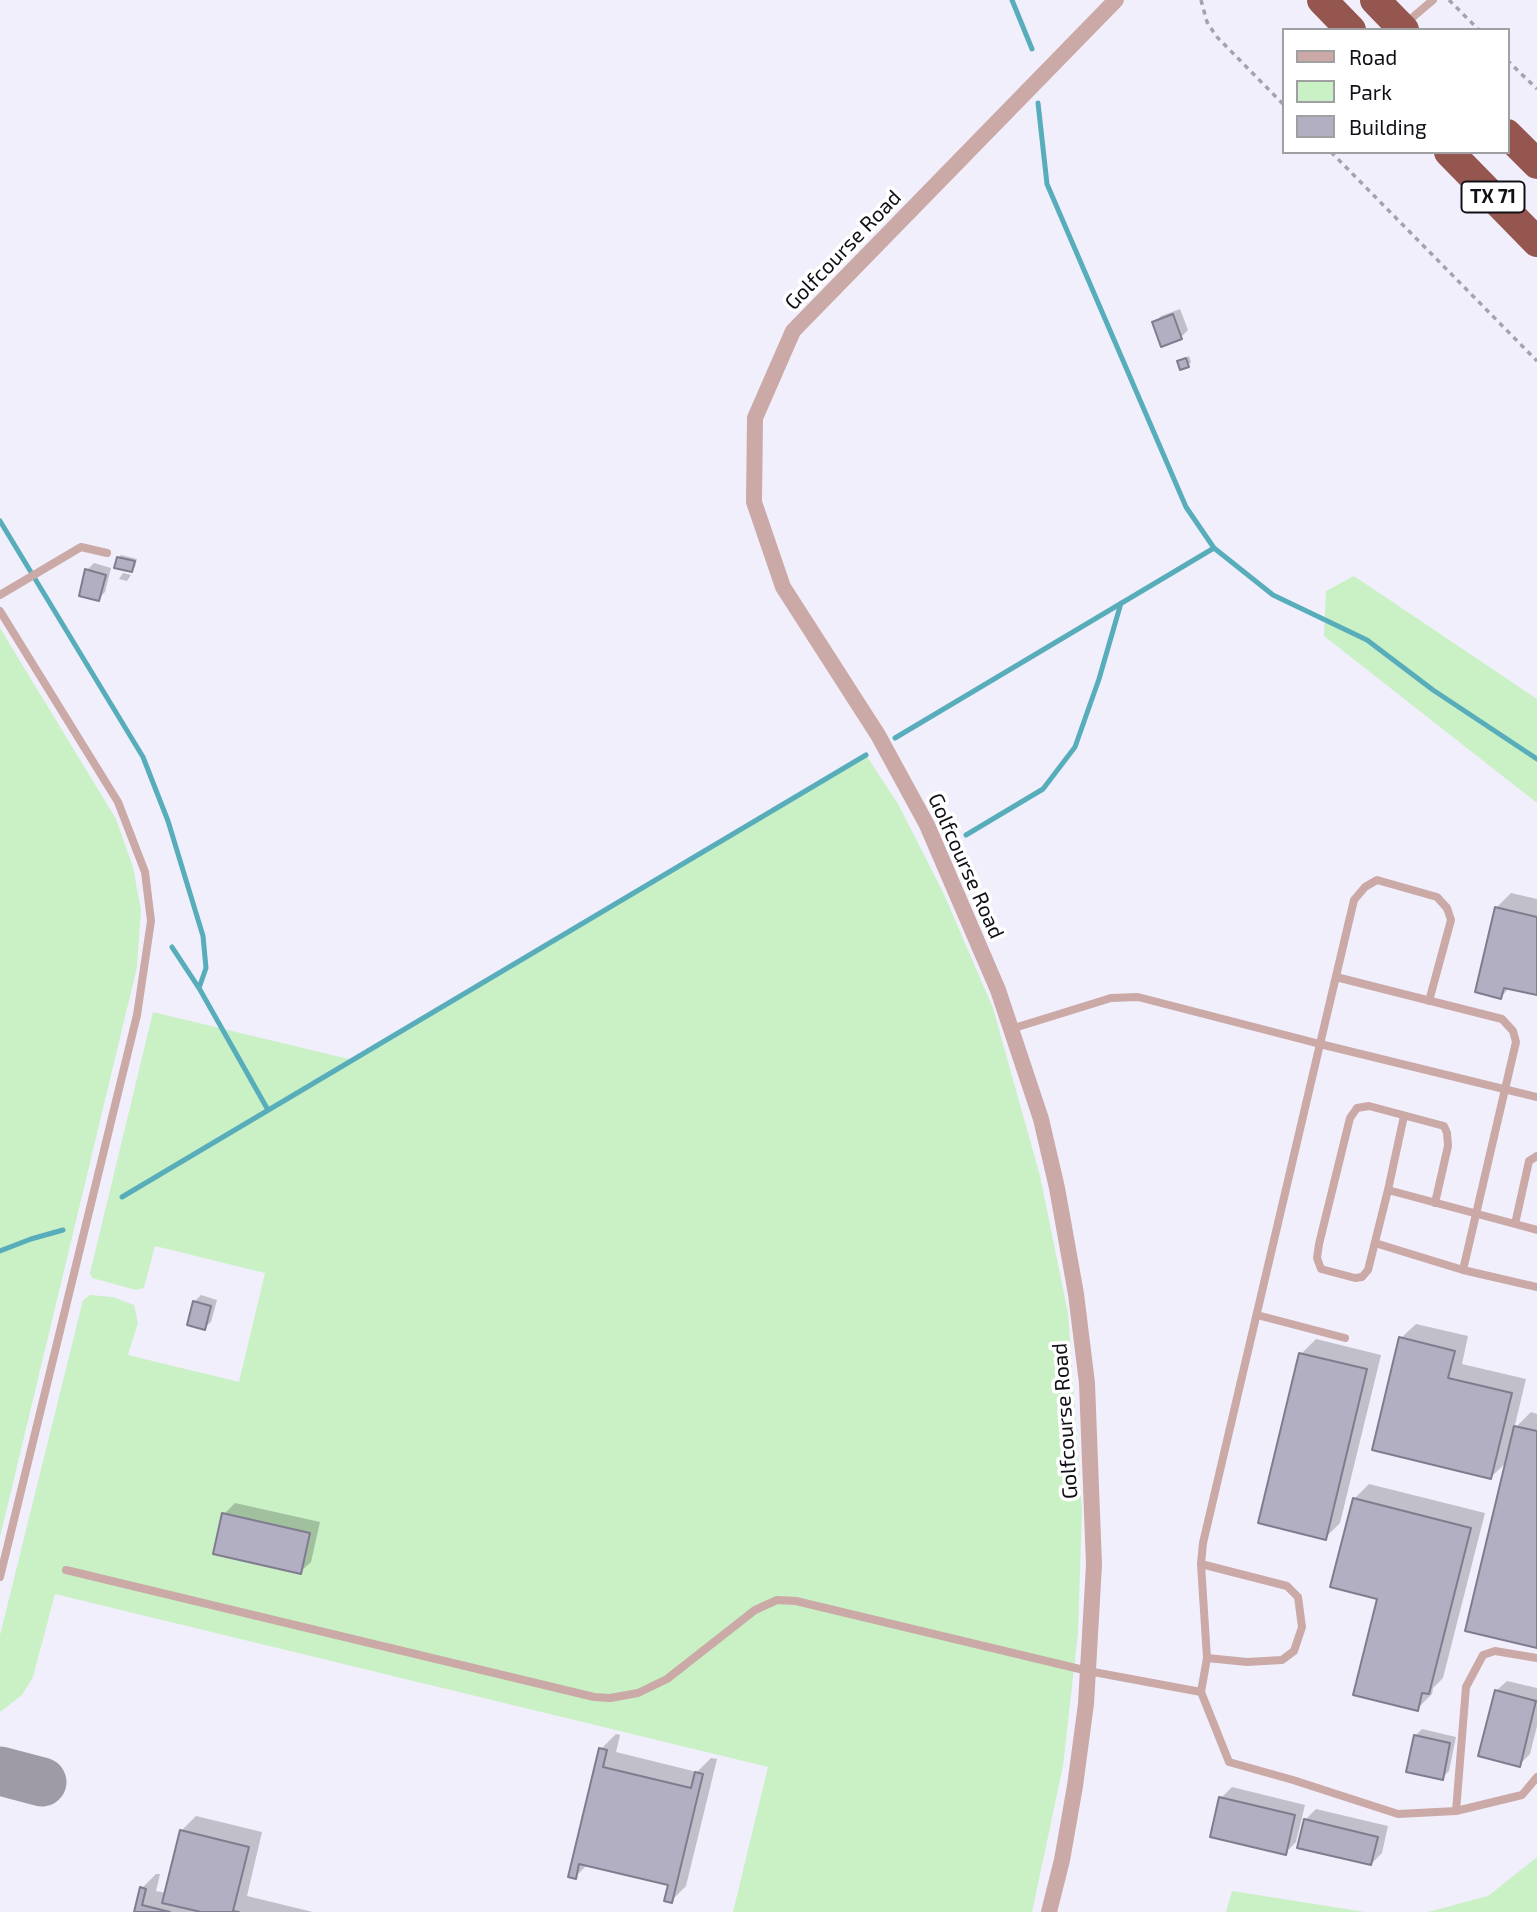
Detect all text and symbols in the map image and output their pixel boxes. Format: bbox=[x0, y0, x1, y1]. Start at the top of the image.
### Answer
legend bbox=[1282, 28, 1509, 154]
text: Road bbox=[1349, 44, 1397, 69]
text: Park bbox=[1349, 79, 1392, 104]
text: Building bbox=[1349, 114, 1427, 139]
road number: TX 71 bbox=[1462, 182, 1524, 212]
street label: Golfcourse Road bbox=[780, 185, 906, 315]
street label: Golfcourse Road bbox=[923, 789, 1009, 943]
street label: Golfcourse Road bbox=[1047, 1342, 1083, 1500]

